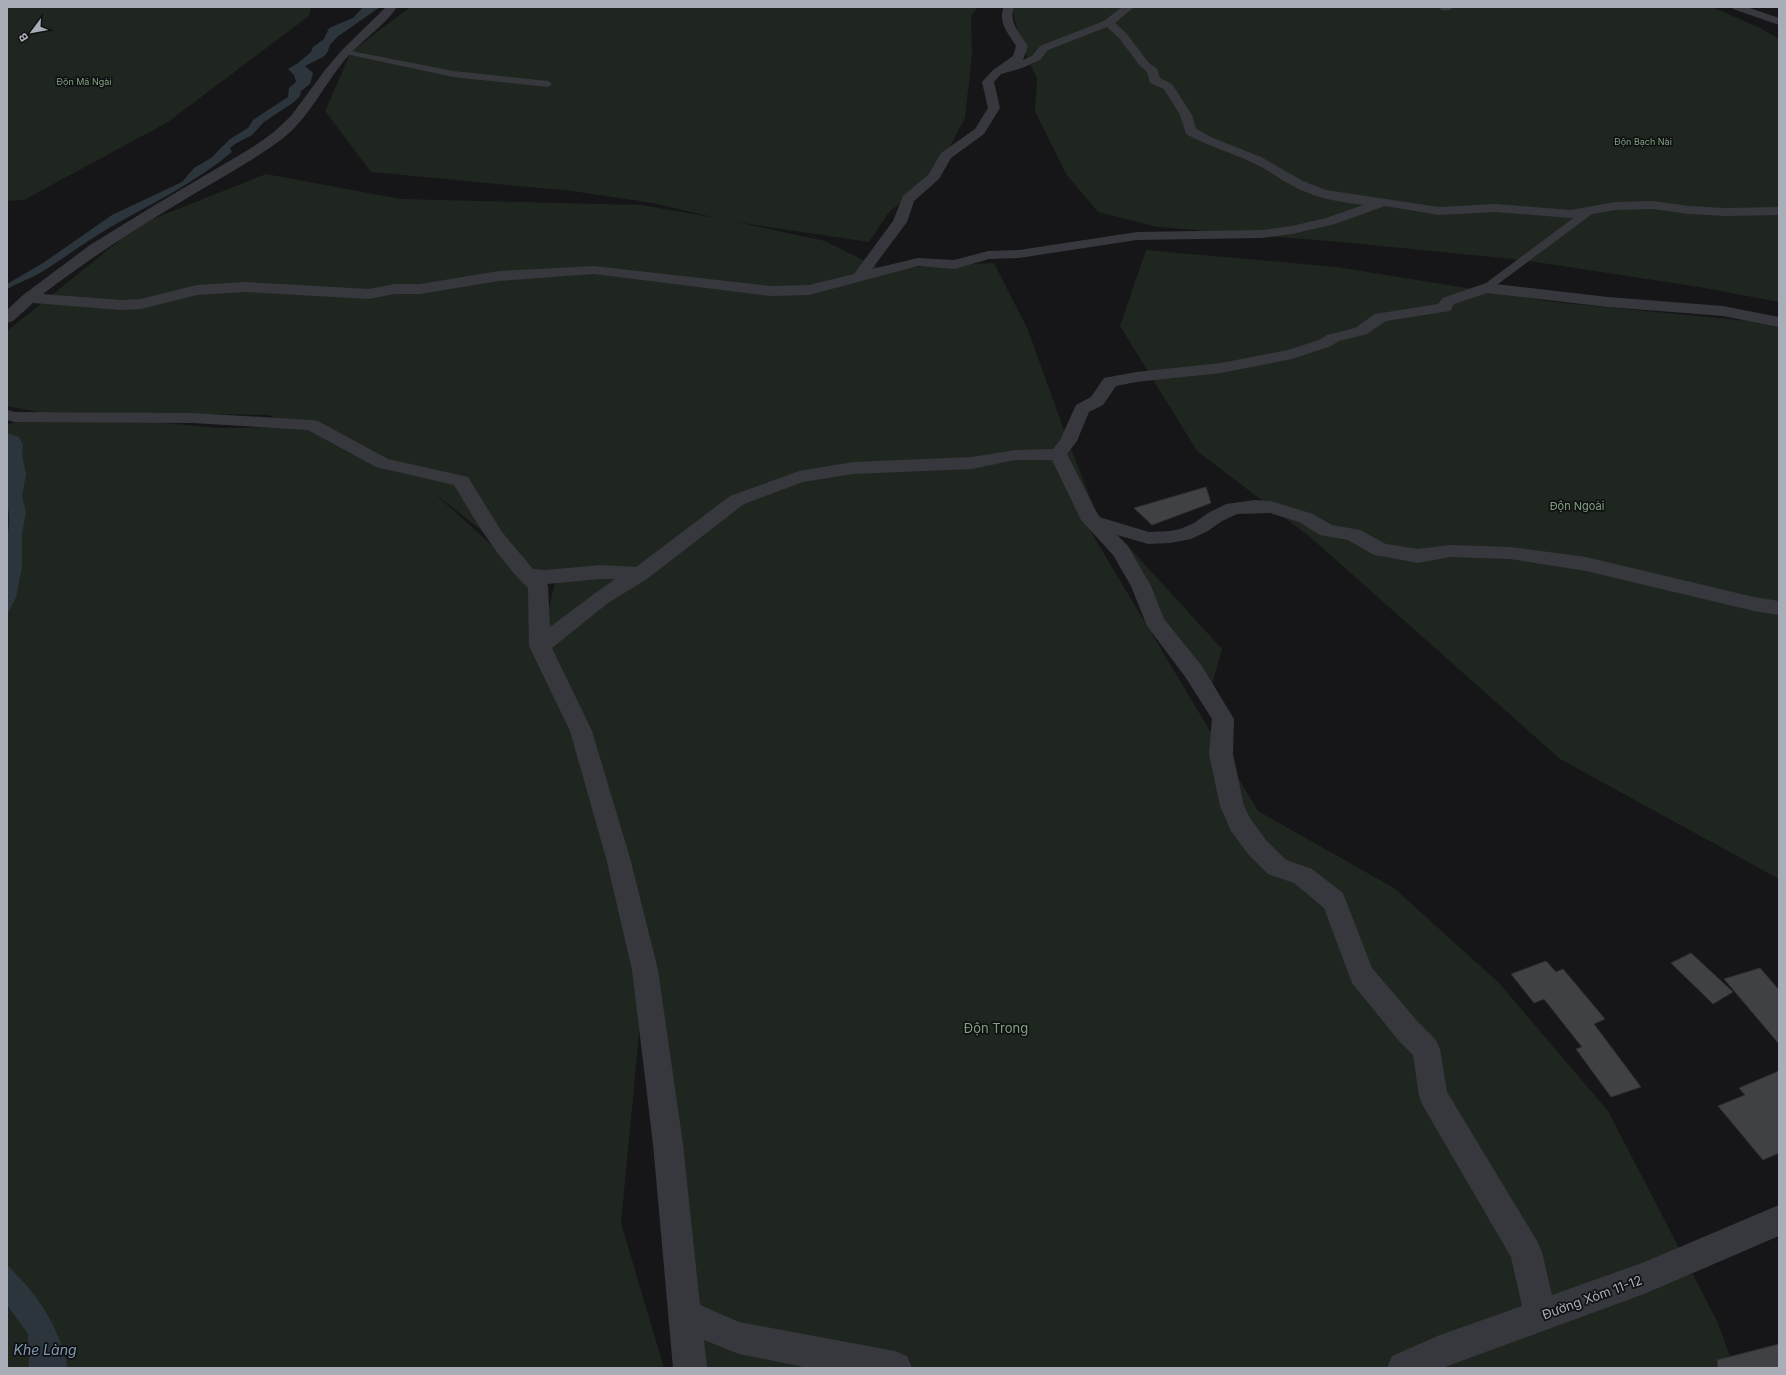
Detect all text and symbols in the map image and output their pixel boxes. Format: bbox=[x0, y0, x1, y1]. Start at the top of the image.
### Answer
north arrow bbox=[12, 12, 52, 52]
text: B bbox=[16, 31, 31, 44]
park label: Độn Mã Ngài bbox=[57, 76, 112, 87]
park label: Độn Bạch Nài bbox=[1614, 136, 1672, 147]
park label: Độn Ngoài bbox=[1550, 499, 1604, 513]
park label: Độn Trong bbox=[964, 1020, 1028, 1036]
street label: Đường Xóm 11-12 bbox=[1540, 1271, 1644, 1323]
water label: Khe Làng bbox=[13, 1341, 77, 1358]

